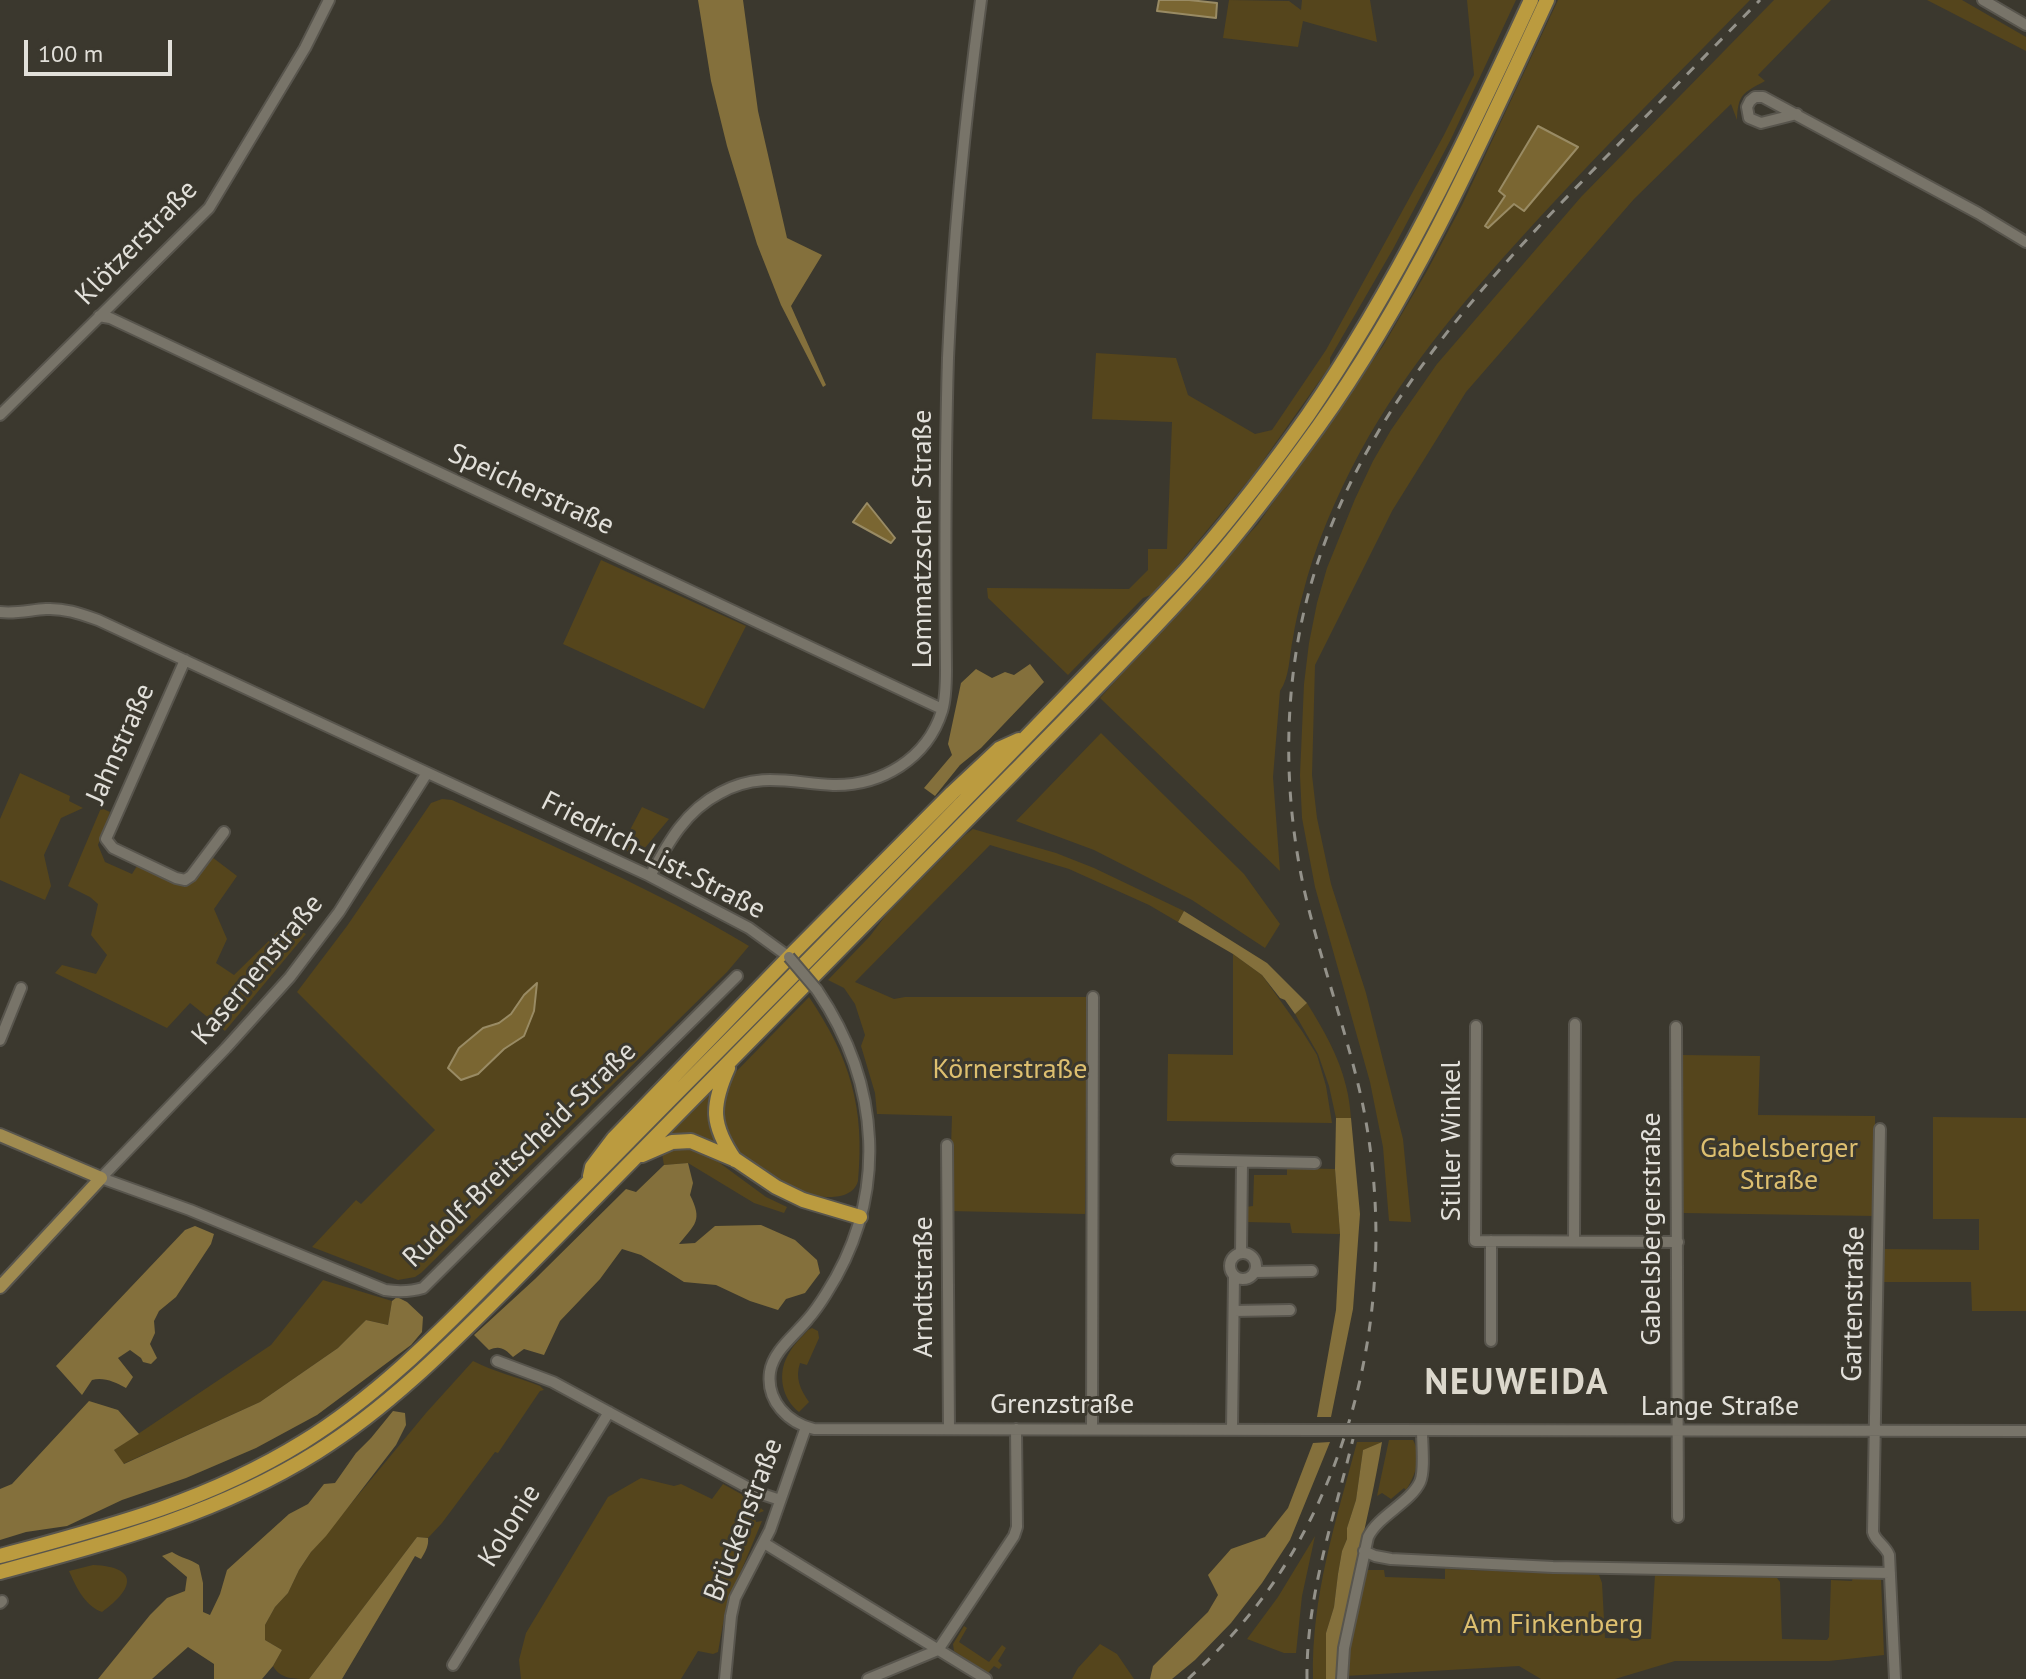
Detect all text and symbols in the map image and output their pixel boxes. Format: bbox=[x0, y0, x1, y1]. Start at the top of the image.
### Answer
scale bar bbox=[28, 24, 176, 74]
text: 100 m bbox=[38, 38, 103, 69]
street label: Klötzerstraße bbox=[69, 173, 205, 313]
street label: Lommatzscher Straße bbox=[906, 410, 940, 668]
street label: Speicherstraße bbox=[443, 437, 619, 543]
street label: Jahnstraße bbox=[80, 679, 162, 809]
street label: Friedrich-List-Straße bbox=[535, 785, 771, 927]
street label: Kasernenstraße bbox=[185, 888, 331, 1052]
street label: Rudolf-Breitscheid-Straße bbox=[396, 1035, 644, 1275]
park label: Körnerstraße bbox=[933, 1053, 1087, 1087]
street label: Stiller Winkel bbox=[1435, 1061, 1469, 1221]
street label: Gabelsbergerstraße bbox=[1635, 1112, 1669, 1346]
park label: Gabelsberger Straße bbox=[1700, 1132, 1858, 1198]
street label: Arndtstraße bbox=[907, 1216, 941, 1358]
street label: Gartenstraße bbox=[1836, 1226, 1872, 1382]
district label: NEUWEIDA bbox=[1424, 1362, 1610, 1406]
street label: Grenzstraße bbox=[990, 1388, 1134, 1422]
street label: Lange Straße bbox=[1641, 1390, 1799, 1424]
street label: Brückenstraße bbox=[698, 1434, 790, 1606]
street label: Kolonie bbox=[472, 1479, 548, 1573]
park label: Am Finkenberg bbox=[1463, 1608, 1643, 1642]

